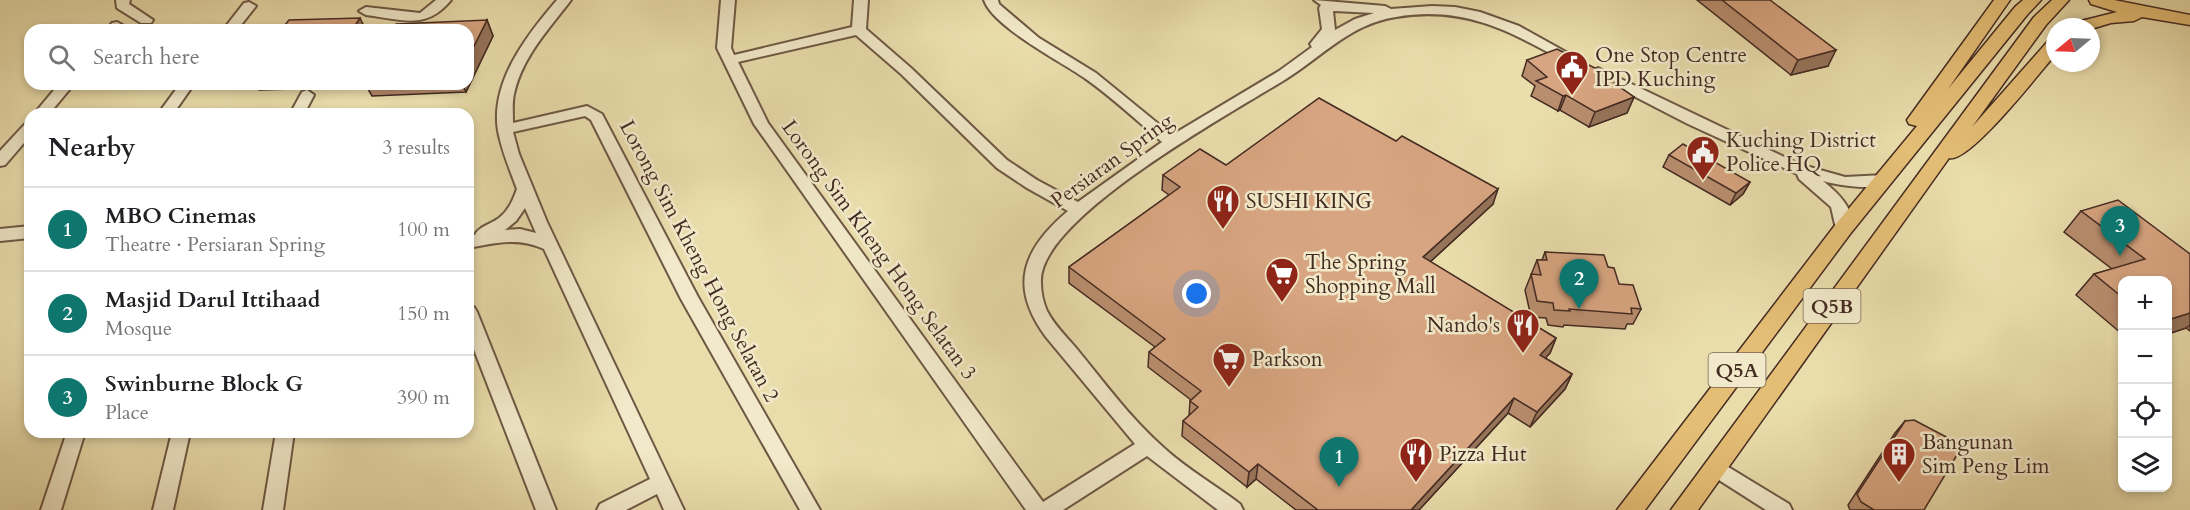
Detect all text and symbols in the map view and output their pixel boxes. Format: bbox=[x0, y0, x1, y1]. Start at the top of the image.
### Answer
north arrow bbox=[2046, 18, 2100, 72]
search box bbox=[24, 24, 474, 90]
icon: search bbox=[45, 41, 78, 74]
place label: One Stop Centre IPD Kuching bbox=[1595, 41, 1747, 94]
text: Search here bbox=[93, 42, 200, 72]
public building icon: One Stop Centre IPD Kuching bbox=[1554, 49, 1590, 96]
street label: Persiaran Spring bbox=[1045, 107, 1179, 215]
street label: Lorong Sim Kheng Hong Selatan 3 bbox=[775, 114, 983, 386]
street label: Lorong Sim Kheng Hong Selatan 2 bbox=[612, 115, 786, 407]
place label: Kuching District Police HQ bbox=[1726, 126, 1876, 179]
text: Nearby bbox=[48, 130, 136, 165]
text: 3 results bbox=[382, 134, 450, 161]
public building icon: Kuching District Police HQ bbox=[1685, 134, 1721, 181]
restaurant icon: SUSHI KING bbox=[1205, 183, 1241, 230]
place label: SUSHI KING bbox=[1246, 187, 1372, 216]
text: MBO Cinemas bbox=[105, 201, 256, 231]
pin: 3 bbox=[2100, 206, 2140, 256]
text: 1 bbox=[62, 216, 73, 243]
text: 100 m bbox=[397, 216, 450, 243]
text: Theatre · Persiaran Spring bbox=[105, 231, 325, 258]
place label: The Spring Shopping Mall bbox=[1305, 248, 1436, 301]
supermarket icon: The Spring Shopping Mall bbox=[1264, 256, 1300, 303]
pin: 2 bbox=[1560, 260, 1598, 309]
map controls bbox=[2118, 276, 2172, 492]
button: + bbox=[2118, 276, 2172, 330]
your location bbox=[1182, 279, 1211, 308]
text: Masjid Darul Ittihaad bbox=[105, 285, 320, 315]
road number: Q5B bbox=[1804, 289, 1860, 323]
text: 2 bbox=[62, 300, 73, 327]
text: 150 m bbox=[397, 300, 450, 327]
restaurant icon: Nando's bbox=[1505, 307, 1541, 354]
place label: Nando's bbox=[1427, 311, 1500, 340]
text: Mosque bbox=[105, 315, 172, 342]
button: − bbox=[2118, 330, 2172, 384]
supermarket icon: Parkson bbox=[1211, 341, 1247, 388]
place label: Parkson bbox=[1252, 345, 1323, 374]
road number: Q5A bbox=[1708, 353, 1766, 387]
text: Swinburne Block G bbox=[105, 369, 303, 399]
text: 3 bbox=[62, 384, 73, 411]
text: 390 m bbox=[397, 384, 450, 411]
button: locate bbox=[2118, 384, 2172, 438]
text: Place bbox=[105, 399, 149, 426]
place label: Bangunan Sim Peng Lim bbox=[1922, 428, 2050, 481]
restaurant icon: Pizza Hut bbox=[1398, 436, 1434, 483]
building icon: Bangunan Sim Peng Lim bbox=[1881, 436, 1917, 483]
pin: 1 bbox=[1320, 438, 1358, 487]
button: layers bbox=[2118, 438, 2172, 492]
place label: Pizza Hut bbox=[1439, 440, 1527, 469]

